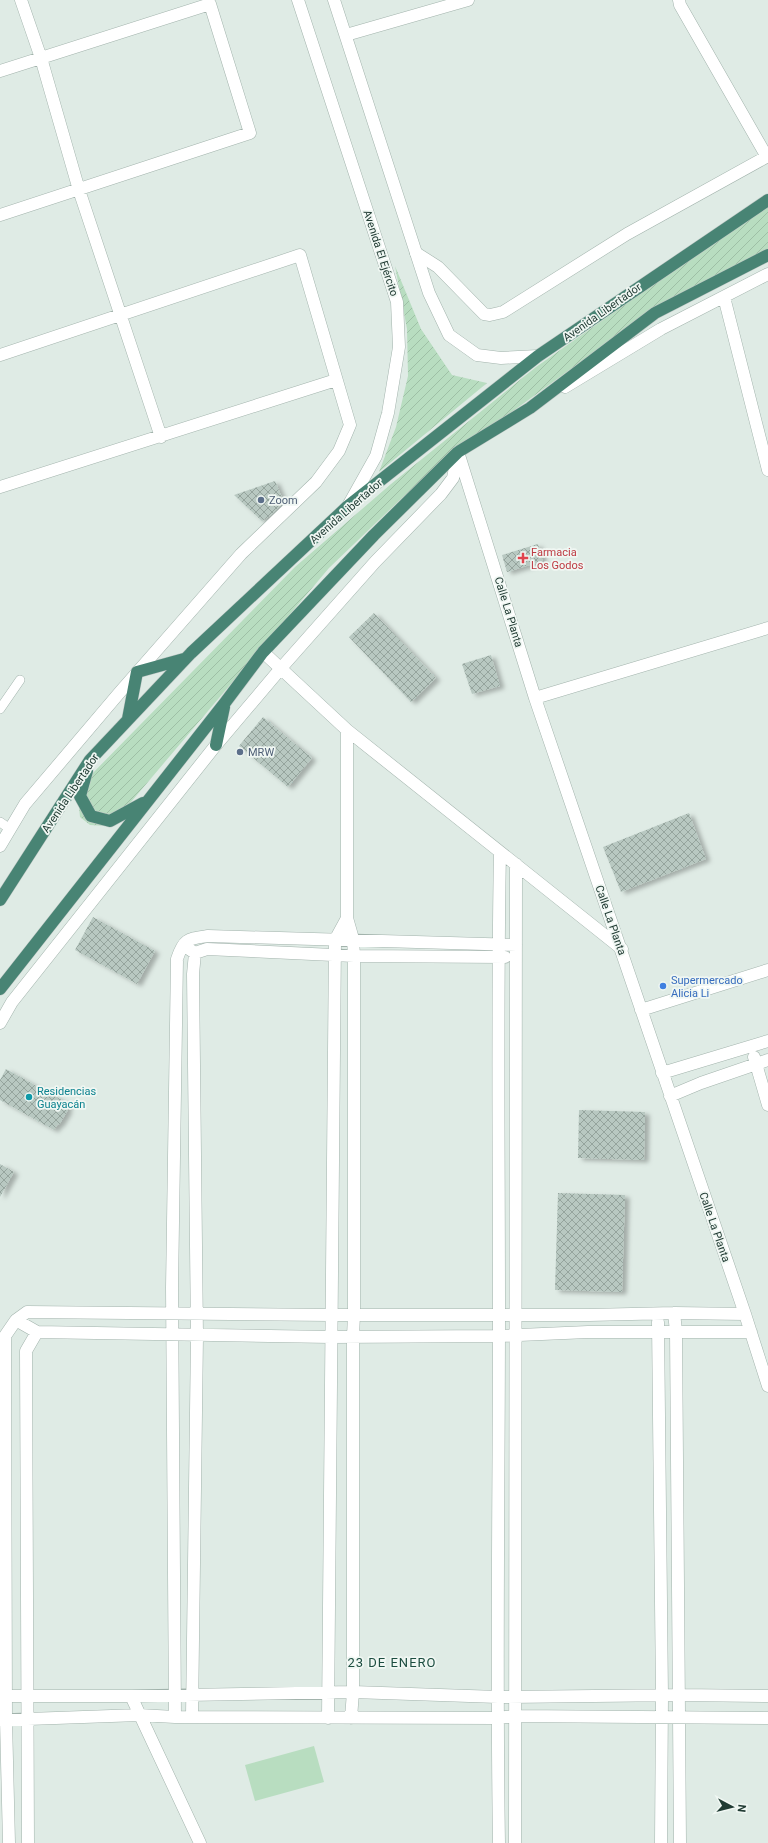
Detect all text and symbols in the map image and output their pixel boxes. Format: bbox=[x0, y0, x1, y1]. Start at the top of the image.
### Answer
street label: Avenida El Ejército bbox=[360, 208, 401, 298]
street label: Avenida Libertador bbox=[561, 281, 644, 344]
street label: Avenida Libertador bbox=[307, 476, 386, 546]
place label: Zoom bbox=[269, 494, 298, 507]
marker: Zoom bbox=[256, 495, 266, 505]
place label: Farmacia Los Godos bbox=[531, 546, 584, 572]
marker: Farmacia Los Godos bbox=[518, 553, 528, 563]
street label: Calle La Planta bbox=[492, 575, 525, 649]
place label: MRW bbox=[248, 746, 274, 759]
marker: MRW bbox=[235, 747, 245, 757]
street label: Avenida Libertador bbox=[39, 751, 102, 835]
street label: Calle La Planta bbox=[593, 884, 629, 957]
place label: Supermercado Alicia Li bbox=[671, 974, 743, 1000]
marker: Supermercado Alicia Li bbox=[658, 981, 668, 991]
place label: Residencias Guayacán bbox=[37, 1085, 96, 1111]
marker: Residencias Guayacán bbox=[24, 1092, 34, 1102]
street label: Calle La Planta bbox=[697, 1191, 733, 1264]
district label: 23 DE ENERO bbox=[348, 1655, 437, 1670]
north arrow bbox=[712, 1787, 752, 1827]
text: N bbox=[734, 1804, 748, 1813]

